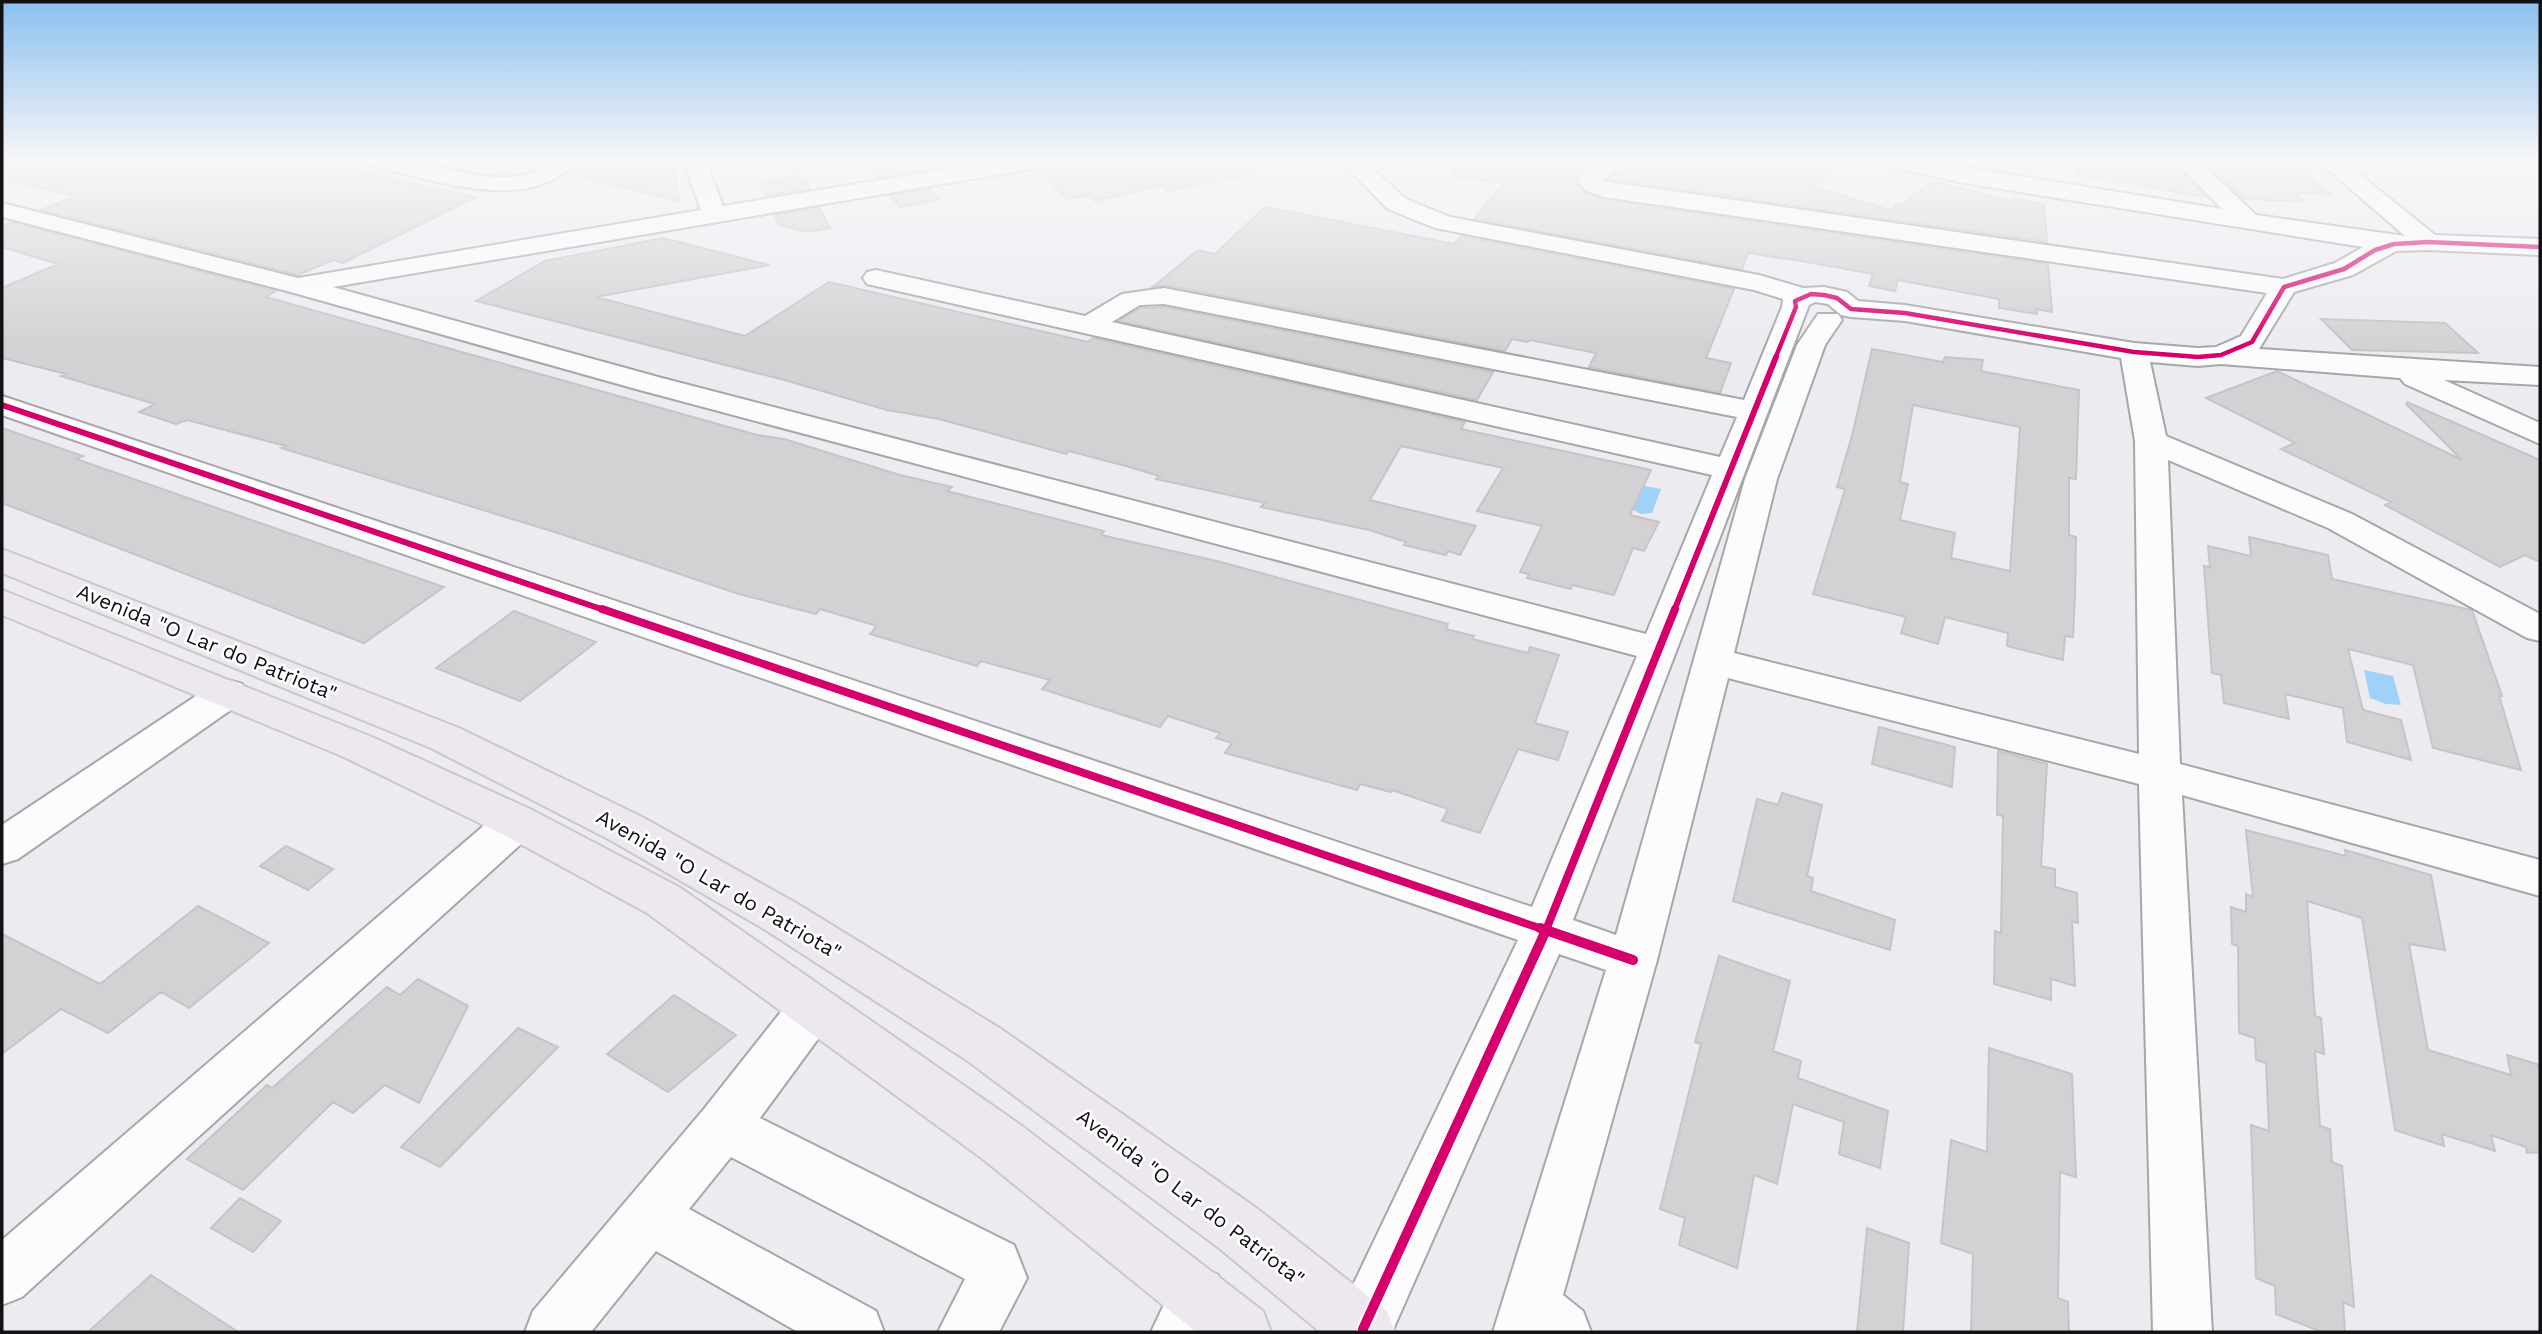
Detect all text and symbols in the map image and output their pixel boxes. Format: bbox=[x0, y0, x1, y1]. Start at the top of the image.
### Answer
street label: Avenida "O Lar do Patriota" bbox=[73, 578, 341, 706]
street label: Avenida "O Lar do Patriota" bbox=[592, 804, 846, 964]
street label: Avenida "O Lar do Patriota" bbox=[1072, 1103, 1310, 1291]

